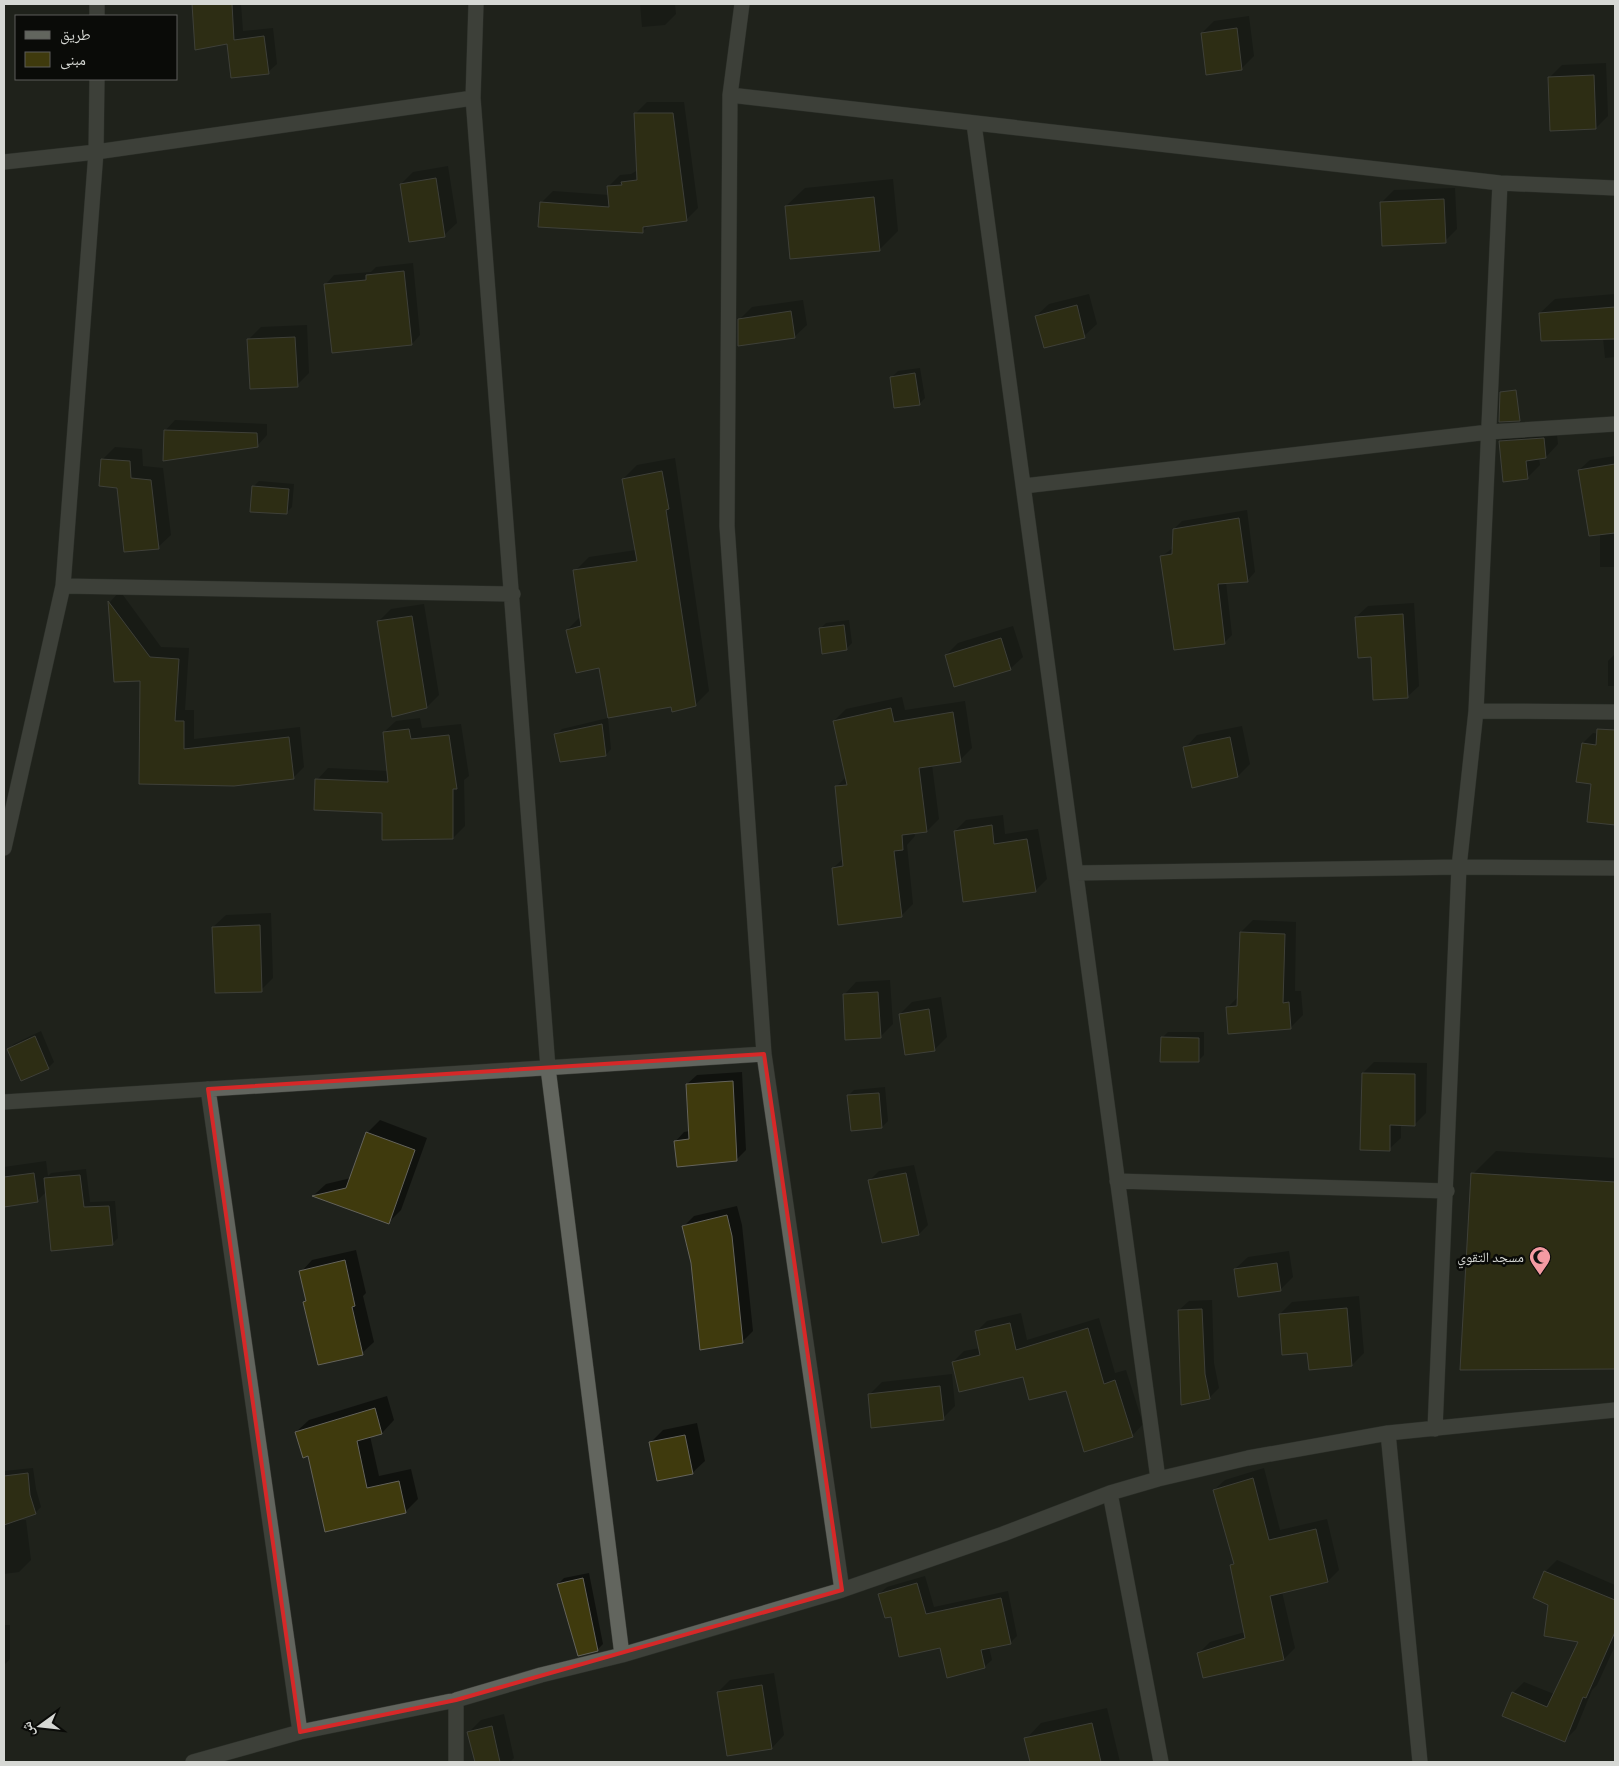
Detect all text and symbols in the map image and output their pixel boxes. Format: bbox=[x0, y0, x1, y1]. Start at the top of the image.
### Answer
legend bbox=[15, 15, 178, 80]
text: طريق bbox=[60, 24, 91, 45]
text: مبنى bbox=[60, 49, 86, 70]
mosque icon: مسجد التقوي bbox=[1528, 1245, 1552, 1276]
place label: مسجد التقوي bbox=[1457, 1247, 1524, 1269]
north arrow bbox=[15, 1701, 65, 1751]
text: ش bbox=[16, 1719, 39, 1739]

